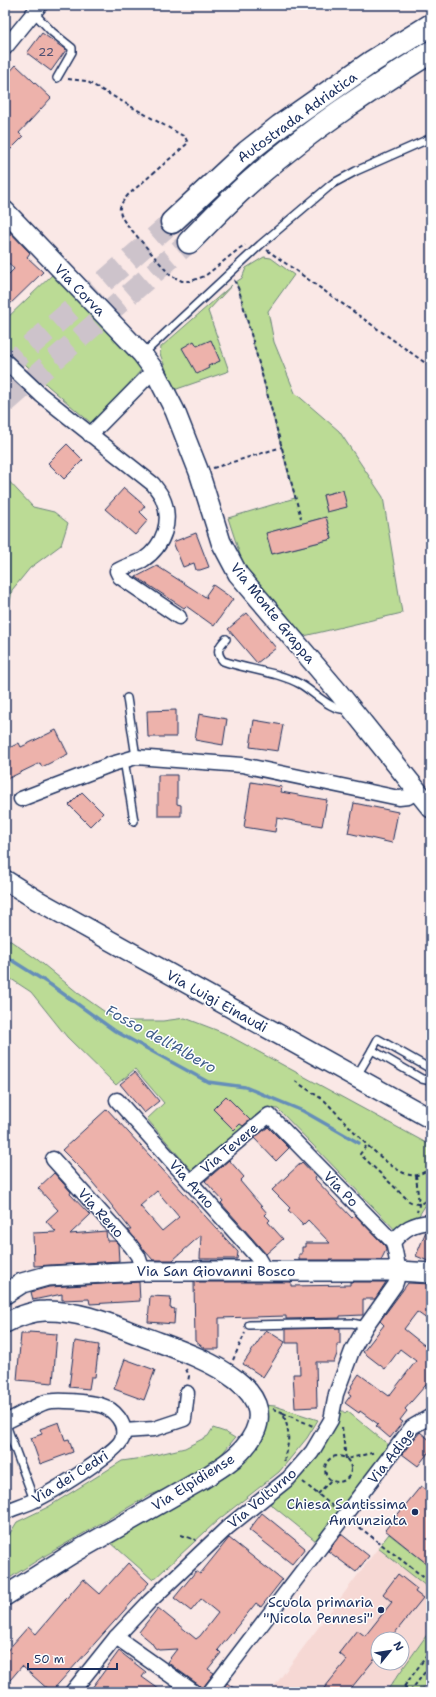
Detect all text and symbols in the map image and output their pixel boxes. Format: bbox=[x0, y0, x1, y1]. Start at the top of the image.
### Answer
house number: 22 bbox=[38, 44, 54, 60]
street label: Autostrada Adriatica bbox=[234, 67, 361, 167]
street label: Via Corva bbox=[51, 260, 110, 320]
street label: Via Monte Grappa bbox=[227, 559, 319, 667]
street label: Via Luigi Einaudi bbox=[163, 966, 271, 1036]
water label: Fosso dell'Albero bbox=[102, 1000, 220, 1078]
street label: Via Tevere bbox=[196, 1119, 262, 1177]
street label: Via Arno bbox=[165, 1156, 219, 1212]
street label: Via Po bbox=[320, 1167, 362, 1211]
street label: Via Reno bbox=[74, 1184, 128, 1242]
street label: Via San Giovanni Bosco bbox=[136, 1262, 296, 1280]
street label: Via Adige bbox=[364, 1424, 418, 1488]
street label: Via dei Cedri bbox=[28, 1446, 112, 1508]
street label: Via Elpidiense bbox=[148, 1449, 238, 1515]
street label: Via Volturno bbox=[224, 1464, 300, 1532]
place label: Chiesa Santissima Annunziata bbox=[286, 1495, 407, 1529]
marker: Chiesa Santissima Annunziata bbox=[410, 1507, 420, 1517]
place label: Scuola primaria "Nicola Pennesi" bbox=[263, 1593, 373, 1627]
marker: Scuola primaria "Nicola Pennesi" bbox=[376, 1605, 386, 1615]
north arrow bbox=[370, 1631, 410, 1671]
text: N bbox=[390, 1639, 407, 1654]
scale bar bbox=[28, 1645, 117, 1671]
text: 50 m bbox=[34, 1651, 64, 1667]

